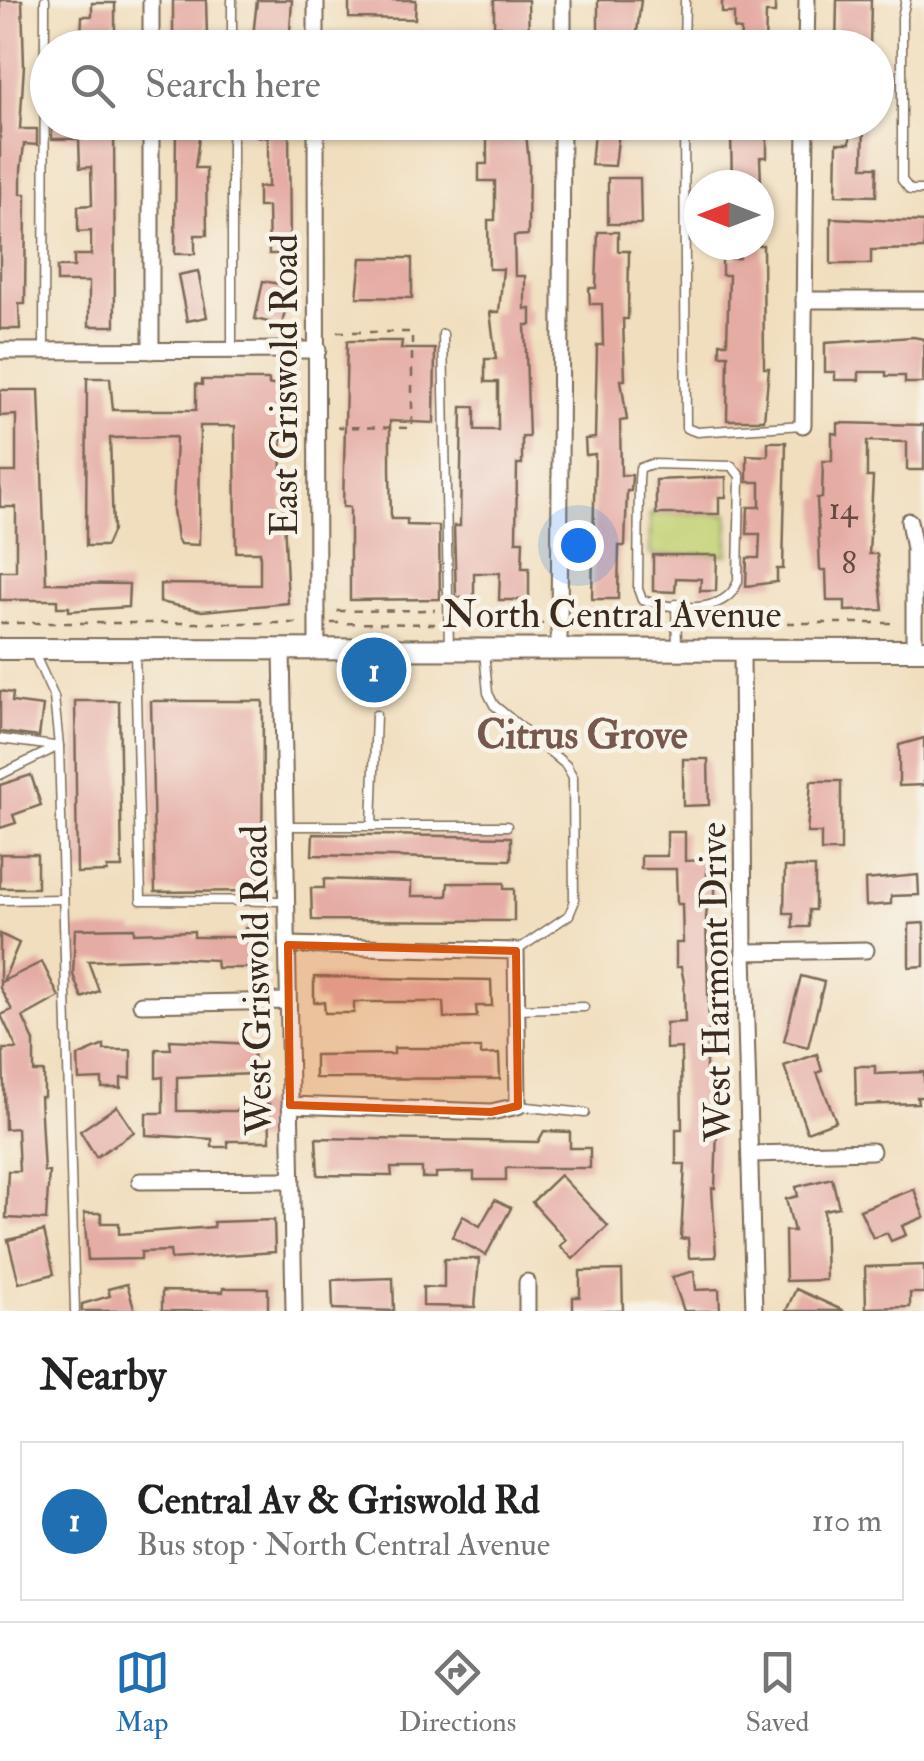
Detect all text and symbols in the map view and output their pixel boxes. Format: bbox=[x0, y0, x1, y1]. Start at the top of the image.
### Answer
search box bbox=[30, 30, 894, 140]
icon: search bbox=[65, 58, 120, 113]
text: Search here bbox=[145, 61, 321, 109]
north arrow bbox=[684, 170, 774, 260]
street label: East Griswold Road bbox=[261, 233, 309, 536]
house number: 14 bbox=[829, 489, 859, 529]
your location bbox=[553, 520, 604, 571]
house number: 8 bbox=[841, 543, 857, 583]
street label: North Central Avenue bbox=[443, 591, 781, 639]
pin: 1 bbox=[342, 632, 406, 708]
district label: Citrus Grove bbox=[477, 710, 688, 761]
street label: West Harmont Drive bbox=[689, 822, 743, 1143]
street label: West Griswold Road bbox=[230, 824, 284, 1137]
text: Nearby bbox=[40, 1350, 166, 1402]
text: Central Av & Griswold Rd bbox=[137, 1477, 540, 1525]
text: 1 bbox=[69, 1501, 80, 1541]
text: 110 m bbox=[811, 1501, 882, 1541]
text: Bus stop · North Central Avenue bbox=[137, 1525, 550, 1565]
tab: Map bbox=[115, 1645, 170, 1740]
tab: Directions bbox=[399, 1645, 516, 1740]
tab: Saved bbox=[745, 1645, 809, 1740]

